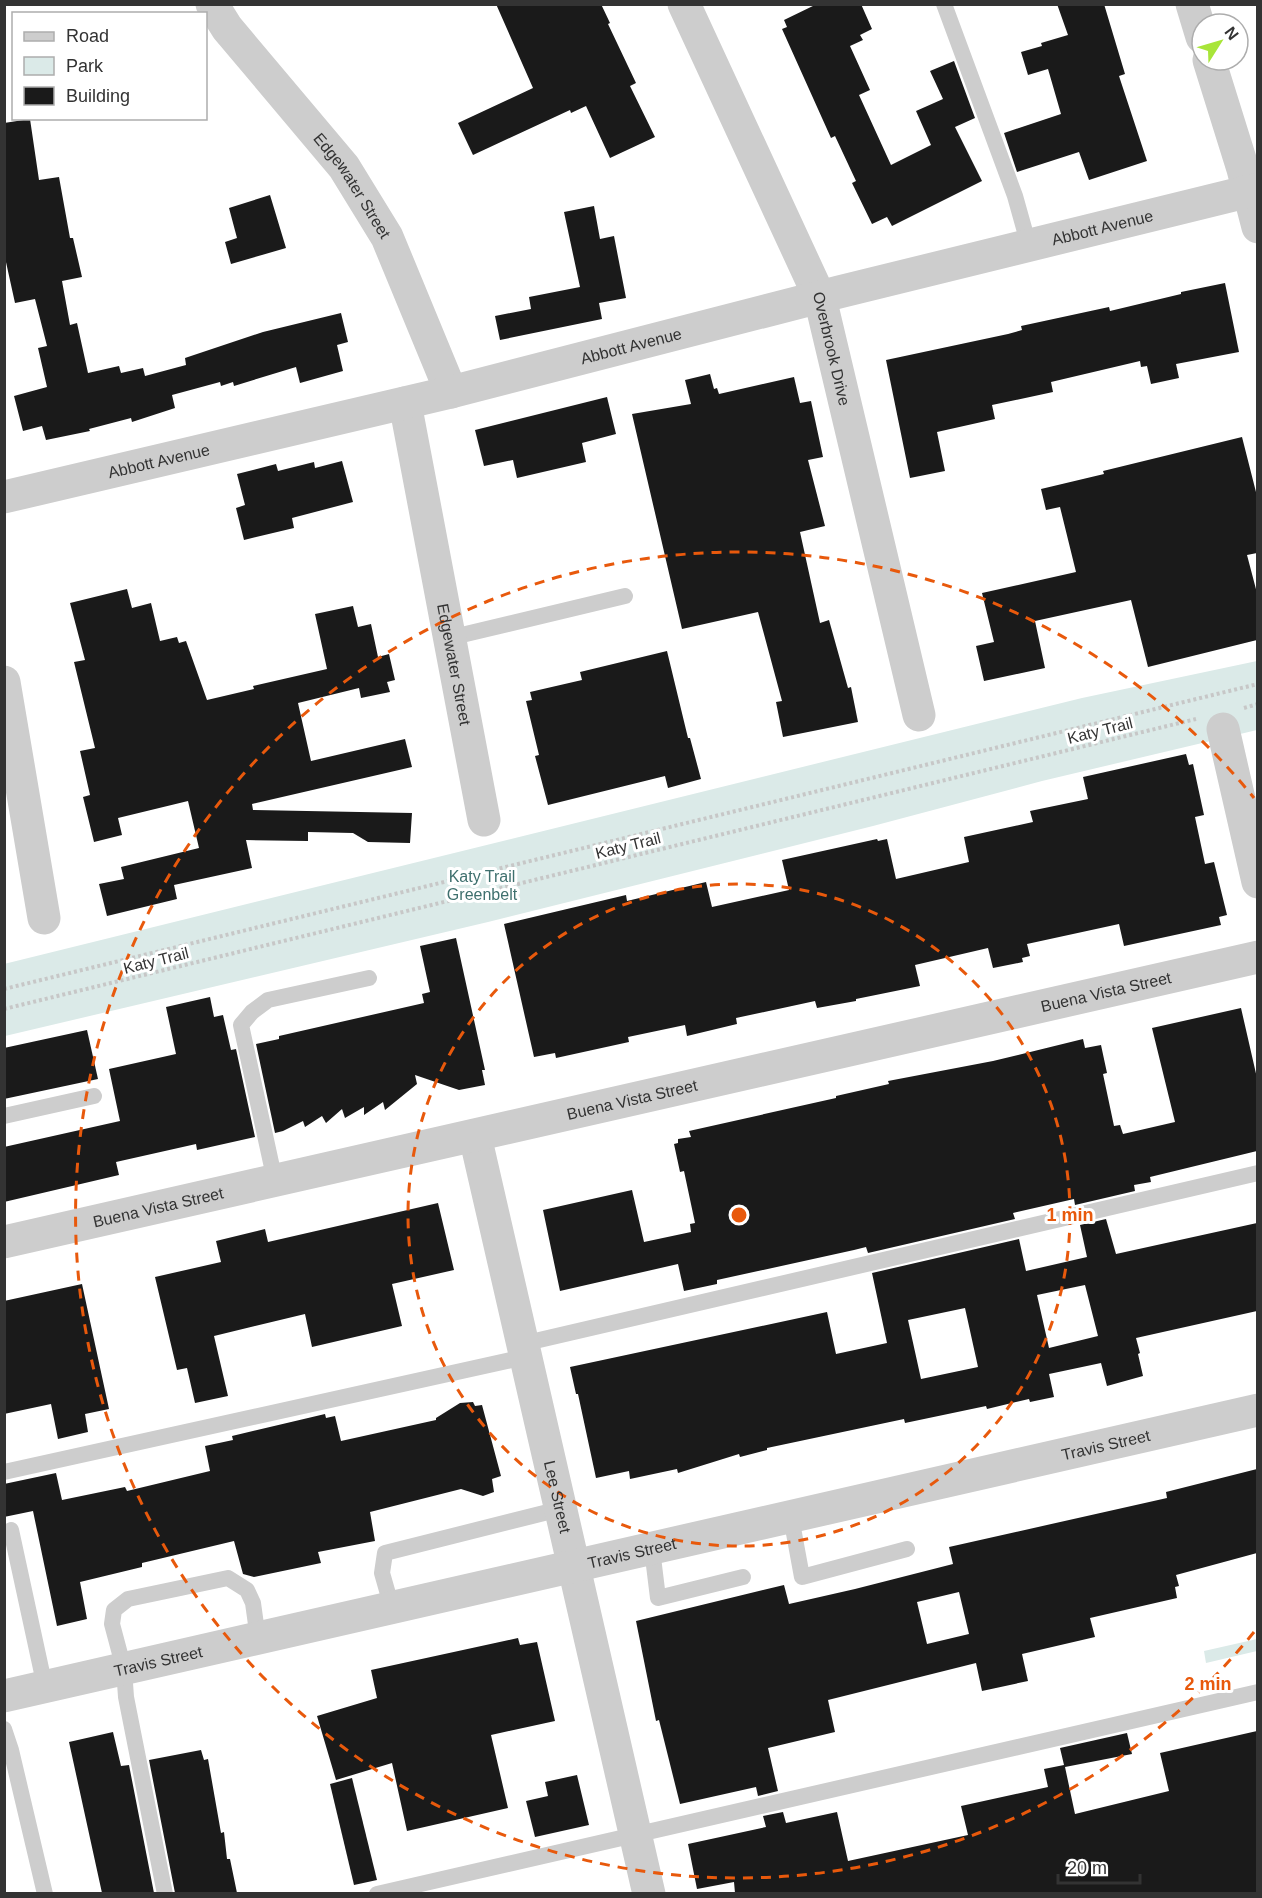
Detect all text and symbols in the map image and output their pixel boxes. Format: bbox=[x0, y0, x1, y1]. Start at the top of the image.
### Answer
legend bbox=[12, 12, 207, 120]
north arrow bbox=[1190, 12, 1250, 72]
text: N bbox=[1221, 24, 1242, 43]
text: Road bbox=[66, 26, 109, 46]
text: Park bbox=[66, 56, 104, 76]
text: Building bbox=[66, 86, 130, 106]
street label: Edgewater Street bbox=[310, 130, 394, 242]
street label: Abbott Avenue bbox=[1050, 207, 1155, 248]
street label: Overbrook Drive bbox=[810, 290, 853, 408]
street label: Abbott Avenue bbox=[579, 325, 684, 367]
street label: Abbott Avenue bbox=[106, 441, 211, 481]
street label: Edgewater Street bbox=[434, 602, 474, 727]
street label: Katy Trail bbox=[1066, 714, 1135, 747]
street label: Katy Trail bbox=[594, 829, 663, 862]
park label: Katy Trail Greenbelt bbox=[447, 868, 518, 903]
street label: Katy Trail bbox=[122, 944, 191, 977]
street label: Buena Vista Street bbox=[1039, 969, 1173, 1015]
street label: Buena Vista Street bbox=[565, 1077, 699, 1123]
street label: Buena Vista Street bbox=[91, 1184, 226, 1231]
centre of rings bbox=[729, 1205, 749, 1225]
text: 1 min bbox=[1046, 1205, 1094, 1225]
street label: Travis Street bbox=[1060, 1427, 1152, 1464]
street label: Lee Street bbox=[541, 1459, 574, 1535]
street label: Travis Street bbox=[586, 1535, 678, 1572]
street label: Travis Street bbox=[112, 1643, 205, 1680]
text: 2 min bbox=[1184, 1674, 1232, 1694]
scale bar bbox=[1058, 1847, 1140, 1885]
text: 20 m bbox=[1067, 1858, 1107, 1878]

